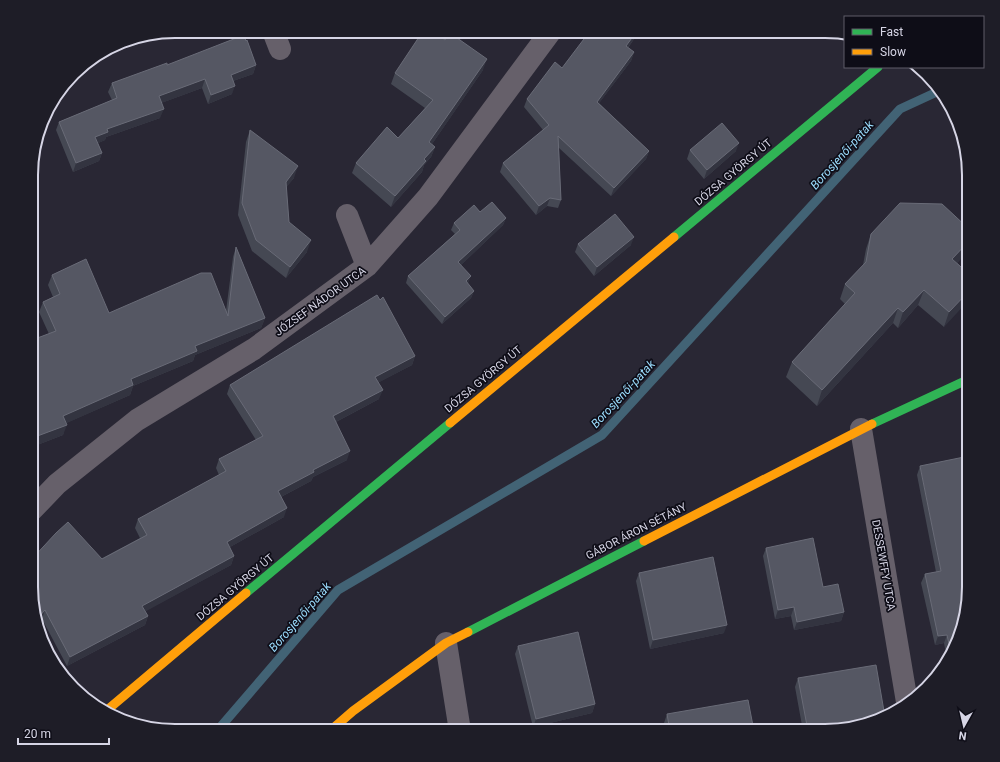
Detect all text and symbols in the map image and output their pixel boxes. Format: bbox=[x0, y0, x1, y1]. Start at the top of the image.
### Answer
legend bbox=[844, 16, 984, 68]
text: Fast bbox=[880, 25, 903, 39]
text: Slow bbox=[880, 45, 906, 59]
water label: Borosjenői-patak bbox=[808, 117, 877, 192]
street label: DÓZSA GYÖRGY ÚT bbox=[692, 136, 775, 208]
street label: JÓZSEF NÁDOR UTCA bbox=[272, 264, 369, 339]
street label: DÓZSA GYÖRGY ÚT bbox=[442, 343, 525, 415]
water label: Borosjenői-patak bbox=[588, 356, 659, 431]
street label: GÁBOR ÁRON SÉTÁNY bbox=[584, 500, 689, 562]
street label: DESSEWFFY UTCA bbox=[869, 519, 898, 612]
street label: DÓZSA GYÖRGY ÚT bbox=[194, 551, 277, 623]
water label: Borosjenői-patak bbox=[266, 579, 335, 655]
north arrow bbox=[944, 706, 984, 746]
scale bar bbox=[18, 720, 109, 746]
text: 20 m bbox=[24, 727, 51, 741]
text: N bbox=[958, 728, 967, 742]

